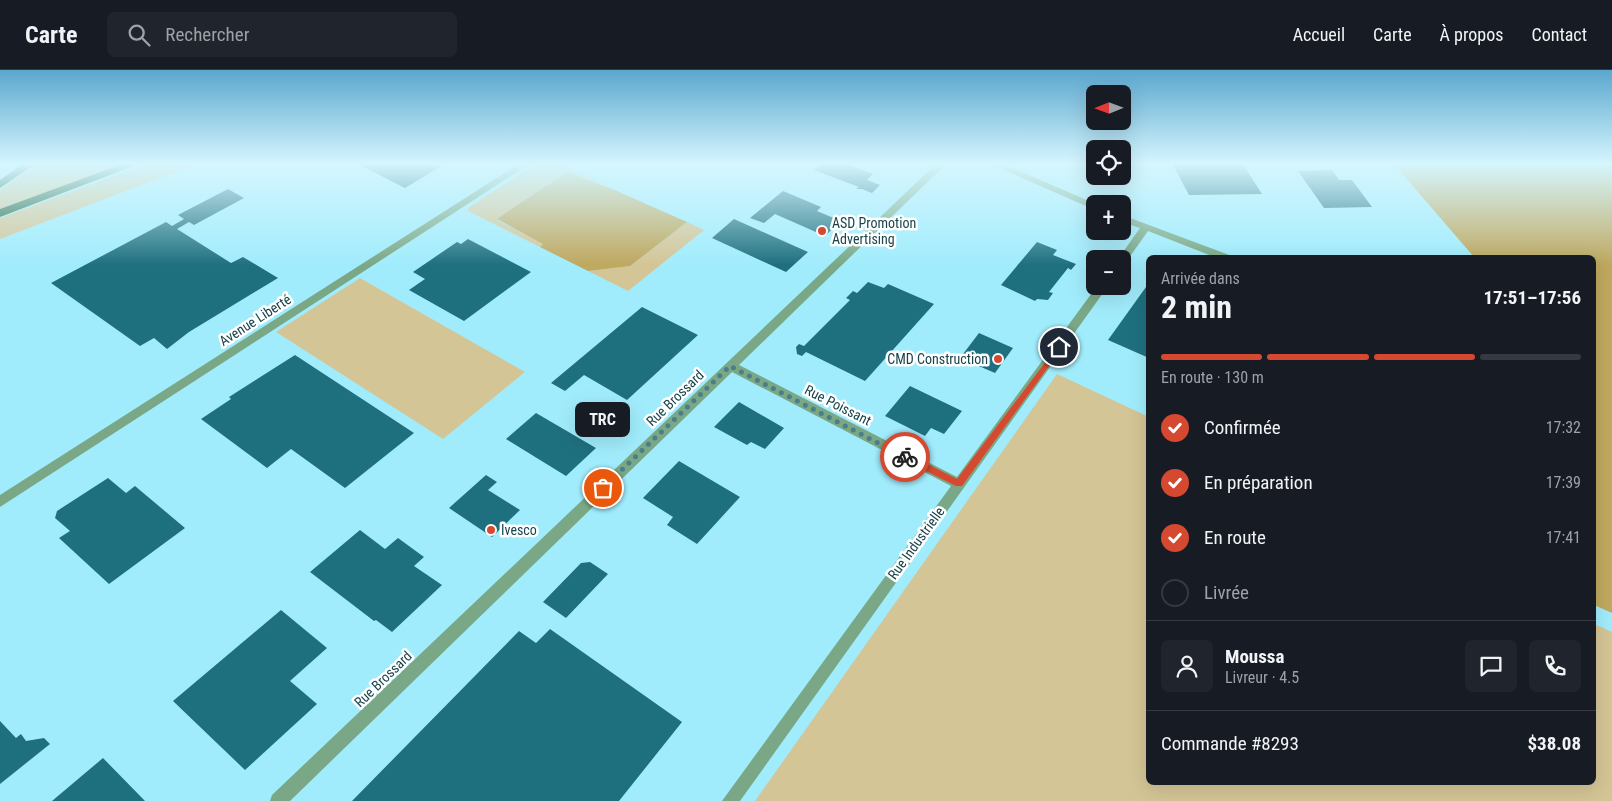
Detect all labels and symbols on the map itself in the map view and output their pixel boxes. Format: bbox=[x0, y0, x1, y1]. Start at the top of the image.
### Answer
north arrow bbox=[1086, 85, 1131, 130]
place label: ASD Promotion Advertising bbox=[832, 215, 916, 247]
marker: ASD Promotion Advertising bbox=[816, 225, 828, 237]
street label: Avenue Liberté bbox=[216, 291, 294, 349]
pin bbox=[1038, 326, 1080, 368]
place label: CMD Construction bbox=[887, 351, 988, 367]
marker: CMD Construction bbox=[992, 353, 1004, 365]
street label: Rue Brossard bbox=[643, 367, 707, 429]
street label: Rue Poissant bbox=[802, 381, 874, 429]
callout: TRC bbox=[576, 403, 630, 438]
courier bbox=[880, 432, 930, 482]
pin bbox=[582, 467, 624, 509]
street label: Rue Industrielle bbox=[884, 503, 948, 582]
place label: Ivesco bbox=[501, 522, 537, 538]
marker: Ivesco bbox=[485, 524, 497, 536]
street label: Rue Brossard bbox=[351, 648, 415, 710]

